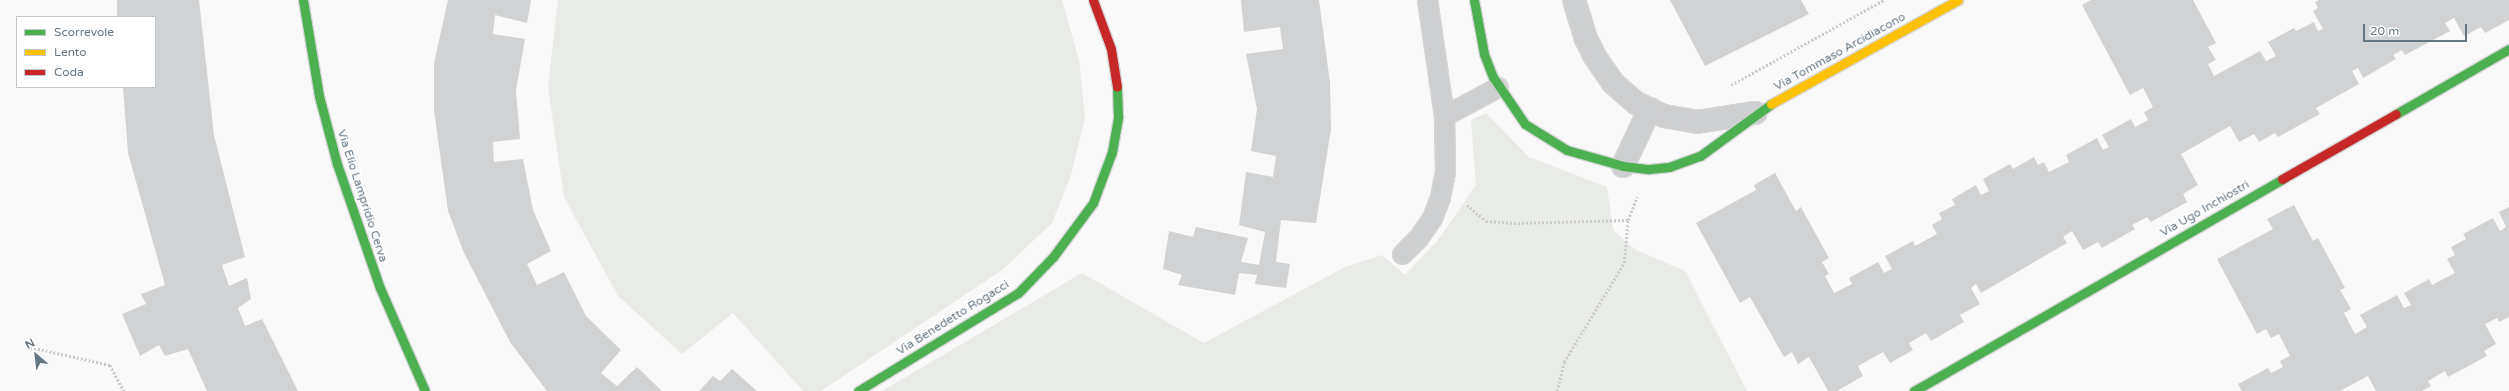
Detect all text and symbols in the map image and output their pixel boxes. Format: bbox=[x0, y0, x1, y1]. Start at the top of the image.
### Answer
street label: Via Tommaso Arcidiacono bbox=[1772, 10, 1908, 94]
legend bbox=[16, 16, 156, 88]
scale bar bbox=[2365, 16, 2469, 42]
text: 20 m bbox=[2370, 24, 2399, 38]
text: Scorrevole bbox=[54, 25, 114, 39]
text: Lento bbox=[54, 45, 87, 59]
text: Coda bbox=[54, 65, 84, 79]
street label: Via Elio Lampridio Cerva bbox=[334, 128, 390, 264]
street label: Via Ugo Inchiostri bbox=[2158, 178, 2252, 240]
street label: Via Benedetto Rogacci bbox=[894, 277, 1012, 359]
north arrow bbox=[16, 335, 56, 375]
text: N bbox=[23, 336, 37, 352]

